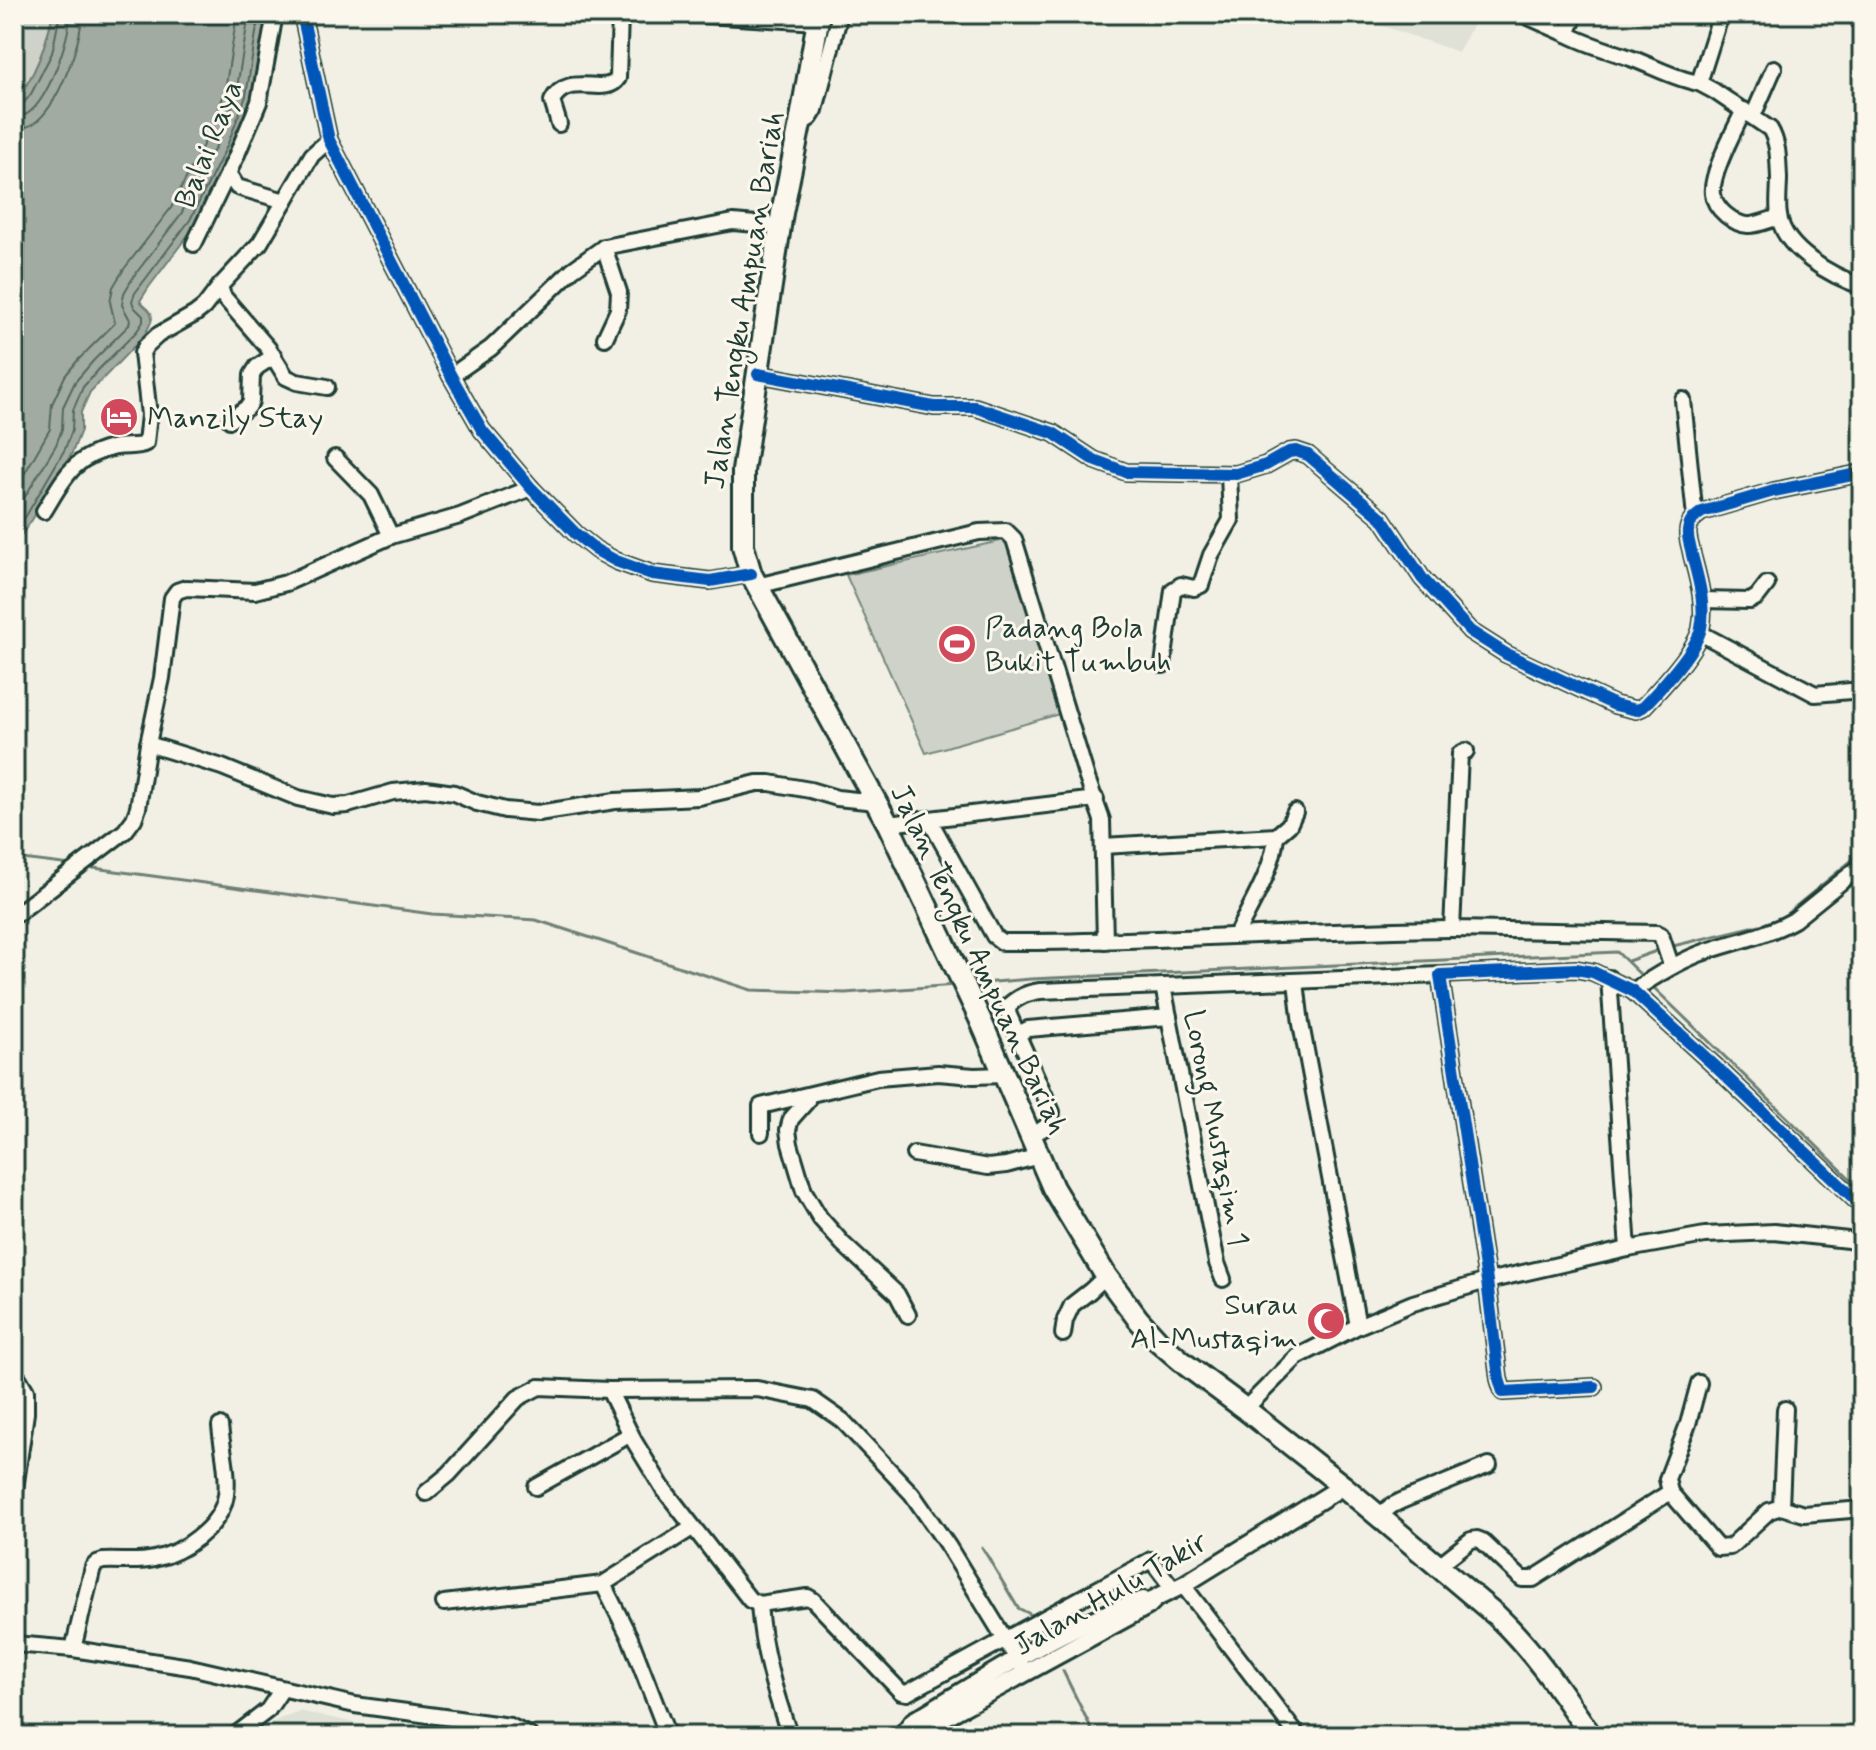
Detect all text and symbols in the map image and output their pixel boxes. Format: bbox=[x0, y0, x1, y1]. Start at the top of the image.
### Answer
street label: Balai Raya bbox=[166, 75, 253, 214]
street label: Jalan Tengku Ampuan Bariah bbox=[695, 108, 796, 492]
hotel icon: Manzily Stay bbox=[98, 396, 140, 438]
place label: Manzily Stay bbox=[147, 399, 323, 438]
place label: Padang Bola Bukit Tumbuh bbox=[985, 609, 1172, 682]
sports icon: Padang Bola Bukit Tumbuh bbox=[936, 623, 978, 665]
street label: Jalan Tengku Ampuan Bariah bbox=[878, 778, 1077, 1142]
street label: Lorong Mustaqim 1 bbox=[1171, 1007, 1258, 1250]
place label: Surau Al-Mustaqim bbox=[1130, 1286, 1298, 1359]
mosque icon: Surau Al-Mustaqim bbox=[1305, 1300, 1347, 1342]
street label: Jalan Hulu Takir bbox=[1007, 1523, 1215, 1666]

